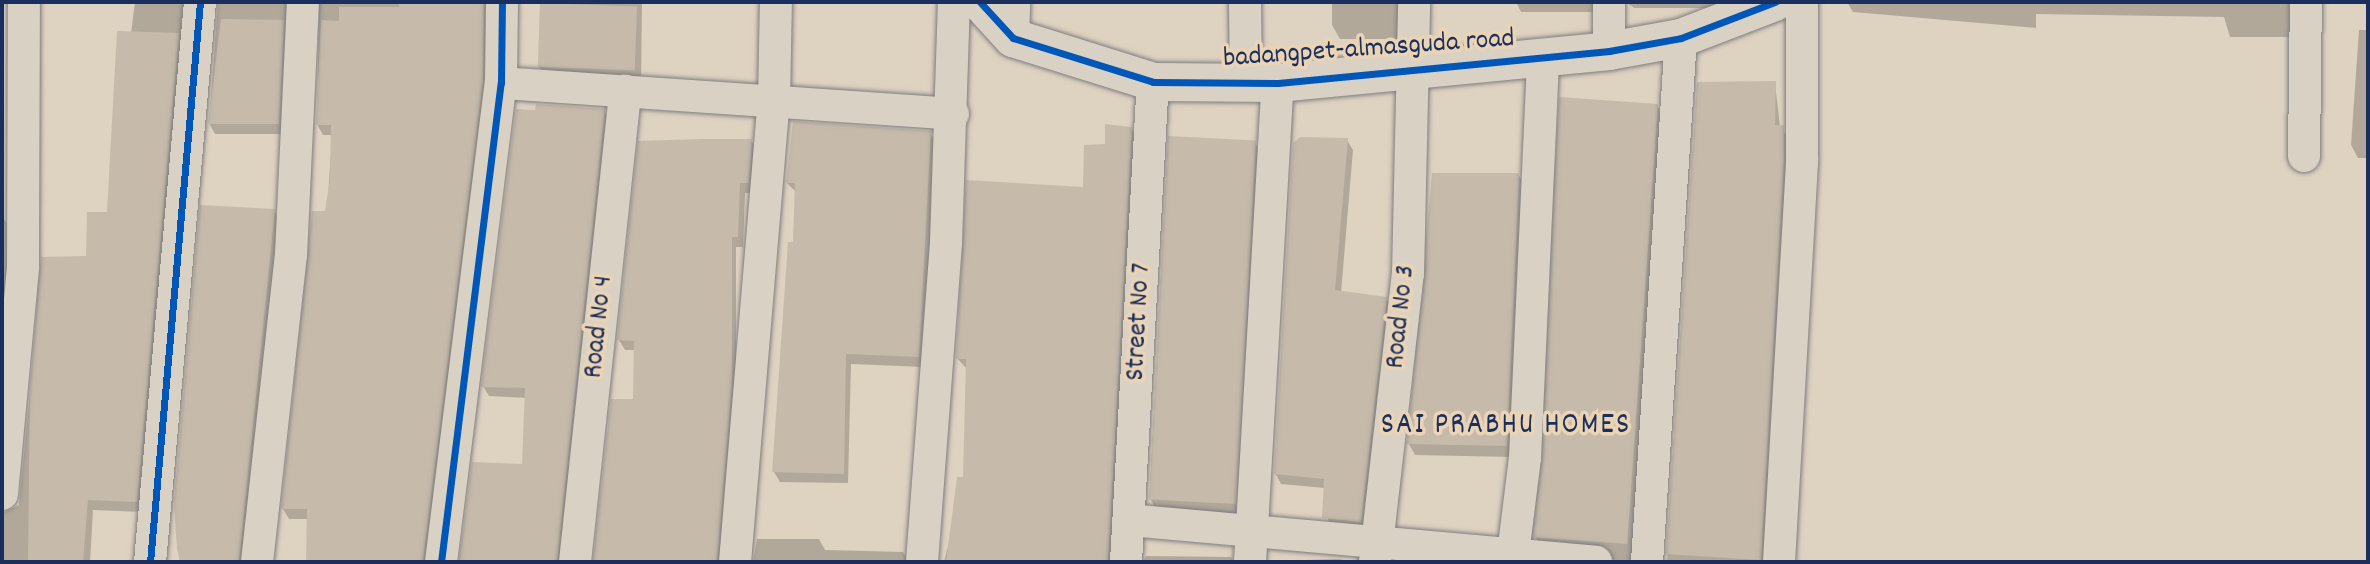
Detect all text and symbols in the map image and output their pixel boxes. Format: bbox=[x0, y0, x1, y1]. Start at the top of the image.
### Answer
street label: badangpet-almasguda road bbox=[1222, 23, 1516, 77]
street label: Street No 7 bbox=[1120, 262, 1160, 382]
street label: Road No 3 bbox=[1380, 264, 1424, 370]
street label: Road No 4 bbox=[578, 274, 622, 380]
district label: SAI PRABHU HOMES bbox=[1383, 409, 1629, 445]

